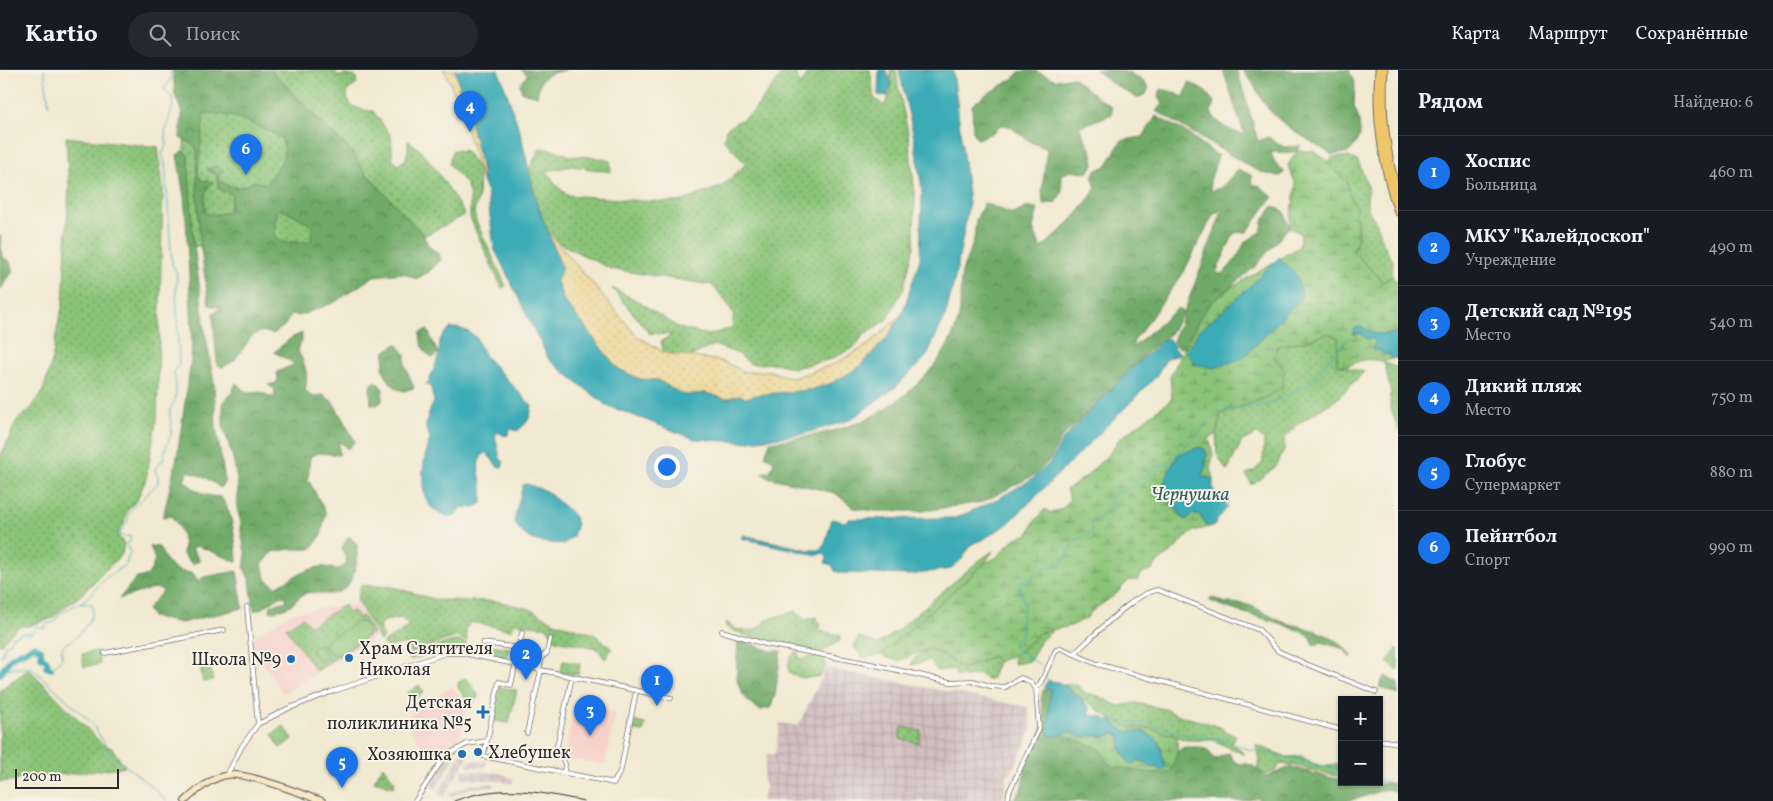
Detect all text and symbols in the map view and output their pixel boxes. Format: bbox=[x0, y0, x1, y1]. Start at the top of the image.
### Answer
search box bbox=[128, 12, 478, 57]
text: Kartio bbox=[25, 18, 98, 52]
icon: search bbox=[146, 21, 174, 49]
text: Поиск bbox=[186, 22, 240, 48]
text: Карта bbox=[1451, 22, 1500, 47]
text: Маршрут bbox=[1528, 22, 1608, 47]
text: Сохранённые bbox=[1636, 22, 1748, 47]
text: Рядом bbox=[1418, 88, 1483, 117]
pin: 4 bbox=[454, 91, 486, 132]
text: Найдено: 6 bbox=[1673, 92, 1753, 114]
pin: 6 bbox=[230, 134, 262, 175]
text: Хоспис bbox=[1465, 149, 1531, 175]
text: 1 bbox=[1431, 162, 1437, 184]
text: 460 m bbox=[1709, 162, 1753, 184]
text: Больница bbox=[1465, 175, 1537, 197]
text: МКУ "Калейдоскоп" bbox=[1465, 224, 1650, 250]
text: 2 bbox=[1430, 237, 1438, 259]
text: 490 m bbox=[1708, 237, 1753, 259]
text: Учреждение bbox=[1465, 250, 1556, 272]
text: Детский сад №195 bbox=[1465, 299, 1632, 325]
text: 3 bbox=[1430, 312, 1438, 334]
text: 540 m bbox=[1709, 312, 1753, 334]
text: Место bbox=[1465, 325, 1511, 347]
text: Дикий пляж bbox=[1465, 374, 1582, 400]
text: 4 bbox=[1429, 387, 1439, 409]
text: 750 m bbox=[1711, 387, 1753, 409]
text: Место bbox=[1465, 400, 1511, 422]
text: Глобус bbox=[1465, 449, 1526, 475]
your location bbox=[654, 454, 680, 480]
text: 5 bbox=[1430, 462, 1438, 484]
text: 880 m bbox=[1710, 462, 1753, 484]
text: Супермаркет bbox=[1465, 475, 1561, 497]
water label: Чернушка bbox=[1151, 482, 1229, 508]
text: Пейнтбол bbox=[1465, 524, 1557, 550]
text: 6 bbox=[1430, 537, 1438, 559]
text: 990 m bbox=[1709, 537, 1753, 559]
text: Спорт bbox=[1465, 550, 1510, 572]
place label: Храм Святителя Николая bbox=[359, 637, 493, 683]
pin: 2 bbox=[510, 639, 542, 680]
place label: Школа №9 bbox=[191, 648, 281, 673]
marker: Храм Святителя Николая bbox=[343, 652, 355, 664]
marker: Школа №9 bbox=[285, 653, 297, 665]
pin: 1 bbox=[641, 665, 673, 706]
place label: Детская поликлиника №5 bbox=[327, 691, 472, 737]
pin: 3 bbox=[574, 695, 606, 736]
map controls bbox=[1338, 696, 1383, 786]
button: + bbox=[1338, 696, 1383, 741]
marker: Детская поликлиника №5 bbox=[476, 705, 490, 719]
place label: Хлебушек bbox=[488, 741, 571, 766]
button: − bbox=[1338, 741, 1383, 786]
place label: Хозяюшка bbox=[367, 743, 452, 768]
marker: Хлебушек bbox=[472, 746, 484, 758]
pin: 5 bbox=[326, 747, 358, 788]
marker: Хозяюшка bbox=[456, 748, 468, 760]
scale bar bbox=[15, 766, 119, 789]
text: 200 m bbox=[22, 768, 62, 787]

